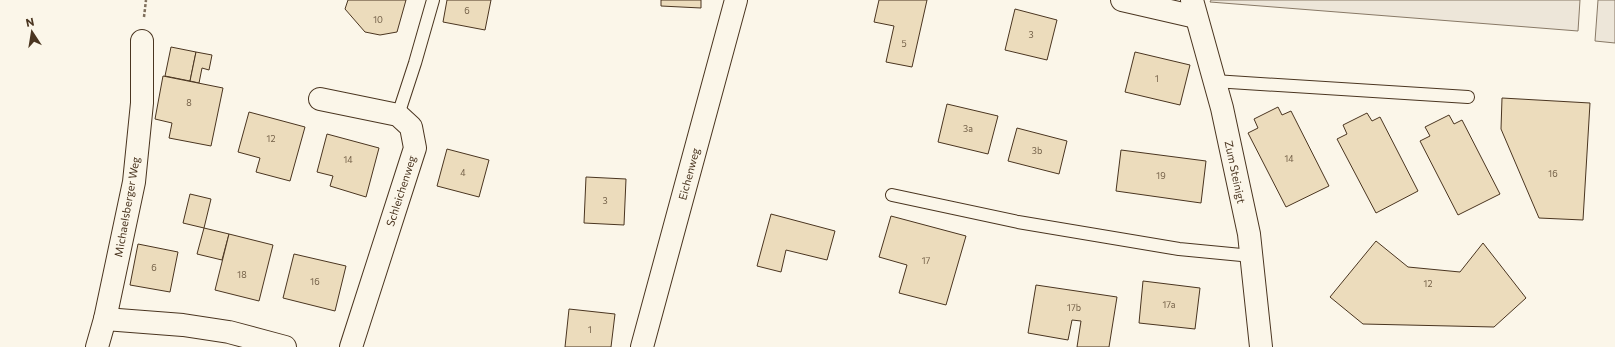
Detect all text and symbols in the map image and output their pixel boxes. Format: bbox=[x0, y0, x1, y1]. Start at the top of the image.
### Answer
house number: 6 bbox=[464, 5, 470, 16]
north arrow bbox=[12, 12, 52, 52]
house number: 10 bbox=[373, 14, 383, 25]
text: N bbox=[24, 15, 35, 29]
house number: 3 bbox=[1028, 29, 1034, 40]
house number: 5 bbox=[901, 38, 907, 49]
house number: 1 bbox=[1155, 73, 1159, 84]
house number: 8 bbox=[186, 97, 192, 108]
house number: 3a bbox=[963, 123, 973, 134]
house number: 12 bbox=[267, 133, 275, 144]
street label: Zum Steinigt bbox=[1222, 139, 1249, 205]
house number: 3b bbox=[1032, 145, 1042, 156]
street label: Eichenweg bbox=[675, 146, 702, 201]
house number: 14 bbox=[1284, 153, 1294, 164]
house number: 14 bbox=[343, 154, 353, 165]
street label: Schleichenweg bbox=[383, 154, 418, 228]
street label: Michaelsberger Weg bbox=[111, 156, 142, 258]
house number: 4 bbox=[460, 167, 466, 178]
house number: 16 bbox=[1548, 168, 1558, 179]
house number: 19 bbox=[1156, 170, 1166, 181]
house number: 3 bbox=[602, 195, 608, 206]
house number: 17 bbox=[922, 255, 931, 266]
house number: 6 bbox=[151, 262, 157, 273]
house number: 18 bbox=[237, 269, 247, 280]
house number: 16 bbox=[310, 276, 320, 287]
house number: 12 bbox=[1424, 278, 1432, 289]
house number: 17a bbox=[1162, 299, 1176, 310]
house number: 17b bbox=[1067, 302, 1081, 313]
house number: 1 bbox=[588, 324, 592, 335]

